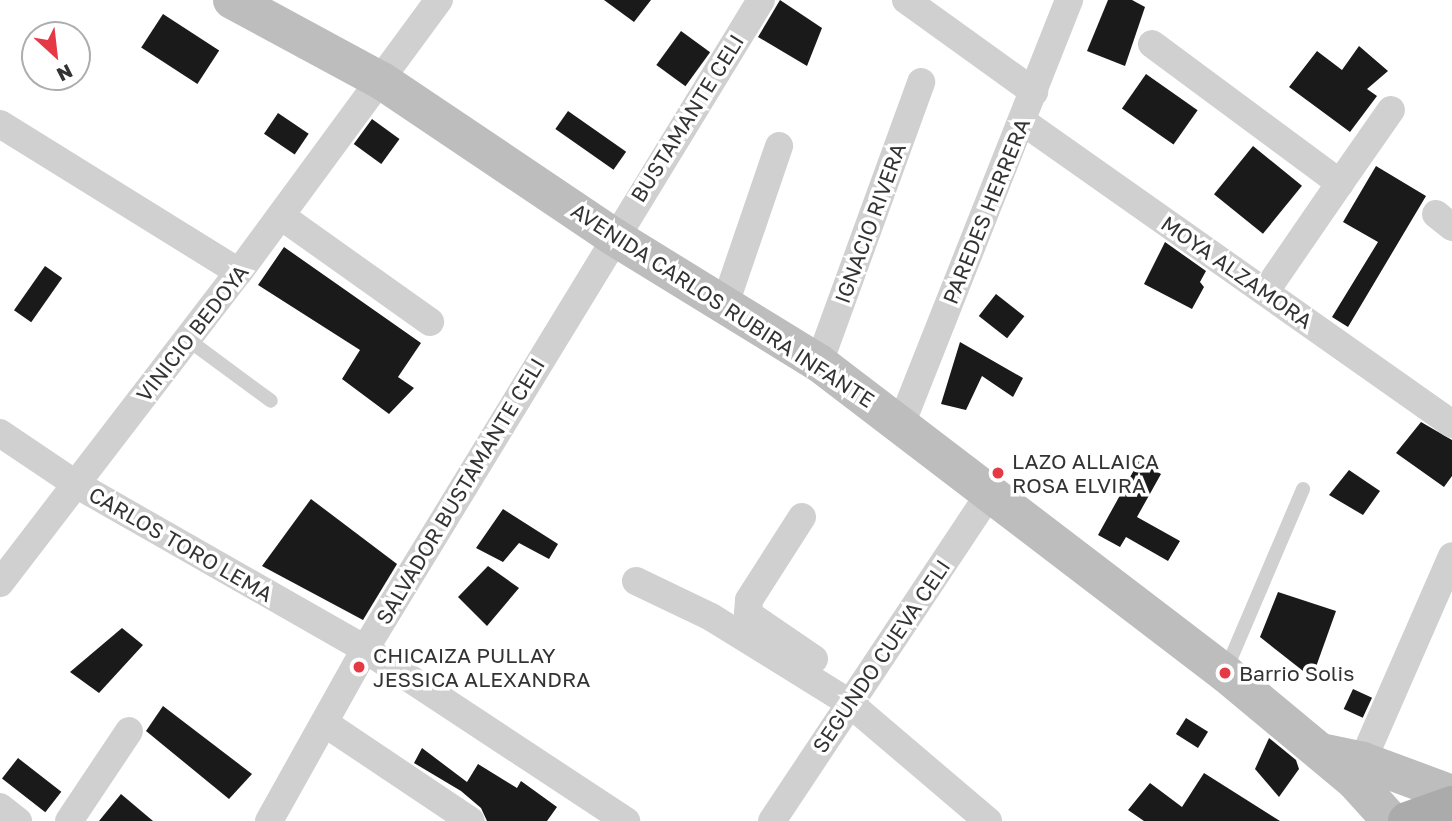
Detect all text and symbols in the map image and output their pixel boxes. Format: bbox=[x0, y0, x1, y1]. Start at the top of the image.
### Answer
north arrow bbox=[21, 21, 91, 91]
street label: BUSTAMANTE CELI bbox=[625, 30, 749, 206]
text: N bbox=[53, 60, 77, 87]
street label: PAREDES HERRERA bbox=[937, 115, 1035, 307]
street label: IGNACIO RIVERA bbox=[829, 139, 911, 307]
street label: AVENIDA CARLOS RUBIRA INFANTE bbox=[567, 197, 879, 413]
street label: MOYA ALZAMORA bbox=[1157, 210, 1317, 334]
street label: VINICIO BEDOYA bbox=[131, 260, 253, 406]
street label: SALVADOR BUSTAMANTE CELI bbox=[370, 353, 550, 629]
place label: LAZO ALLAICA ROSA ELVIRA bbox=[1012, 448, 1159, 498]
marker: LAZO ALLAICA ROSA ELVIRA bbox=[990, 465, 1006, 481]
street label: CARLOS TORO LEMA bbox=[85, 481, 277, 607]
street label: SEGUNDO CUEVA CELI bbox=[807, 555, 955, 757]
place label: CHICAIZA PULLAY JESSICA ALEXANDRA bbox=[373, 642, 590, 692]
marker: CHICAIZA PULLAY JESSICA ALEXANDRA bbox=[351, 659, 367, 675]
place label: Barrio Solis bbox=[1239, 660, 1354, 686]
marker: Barrio Solis bbox=[1217, 665, 1233, 681]

